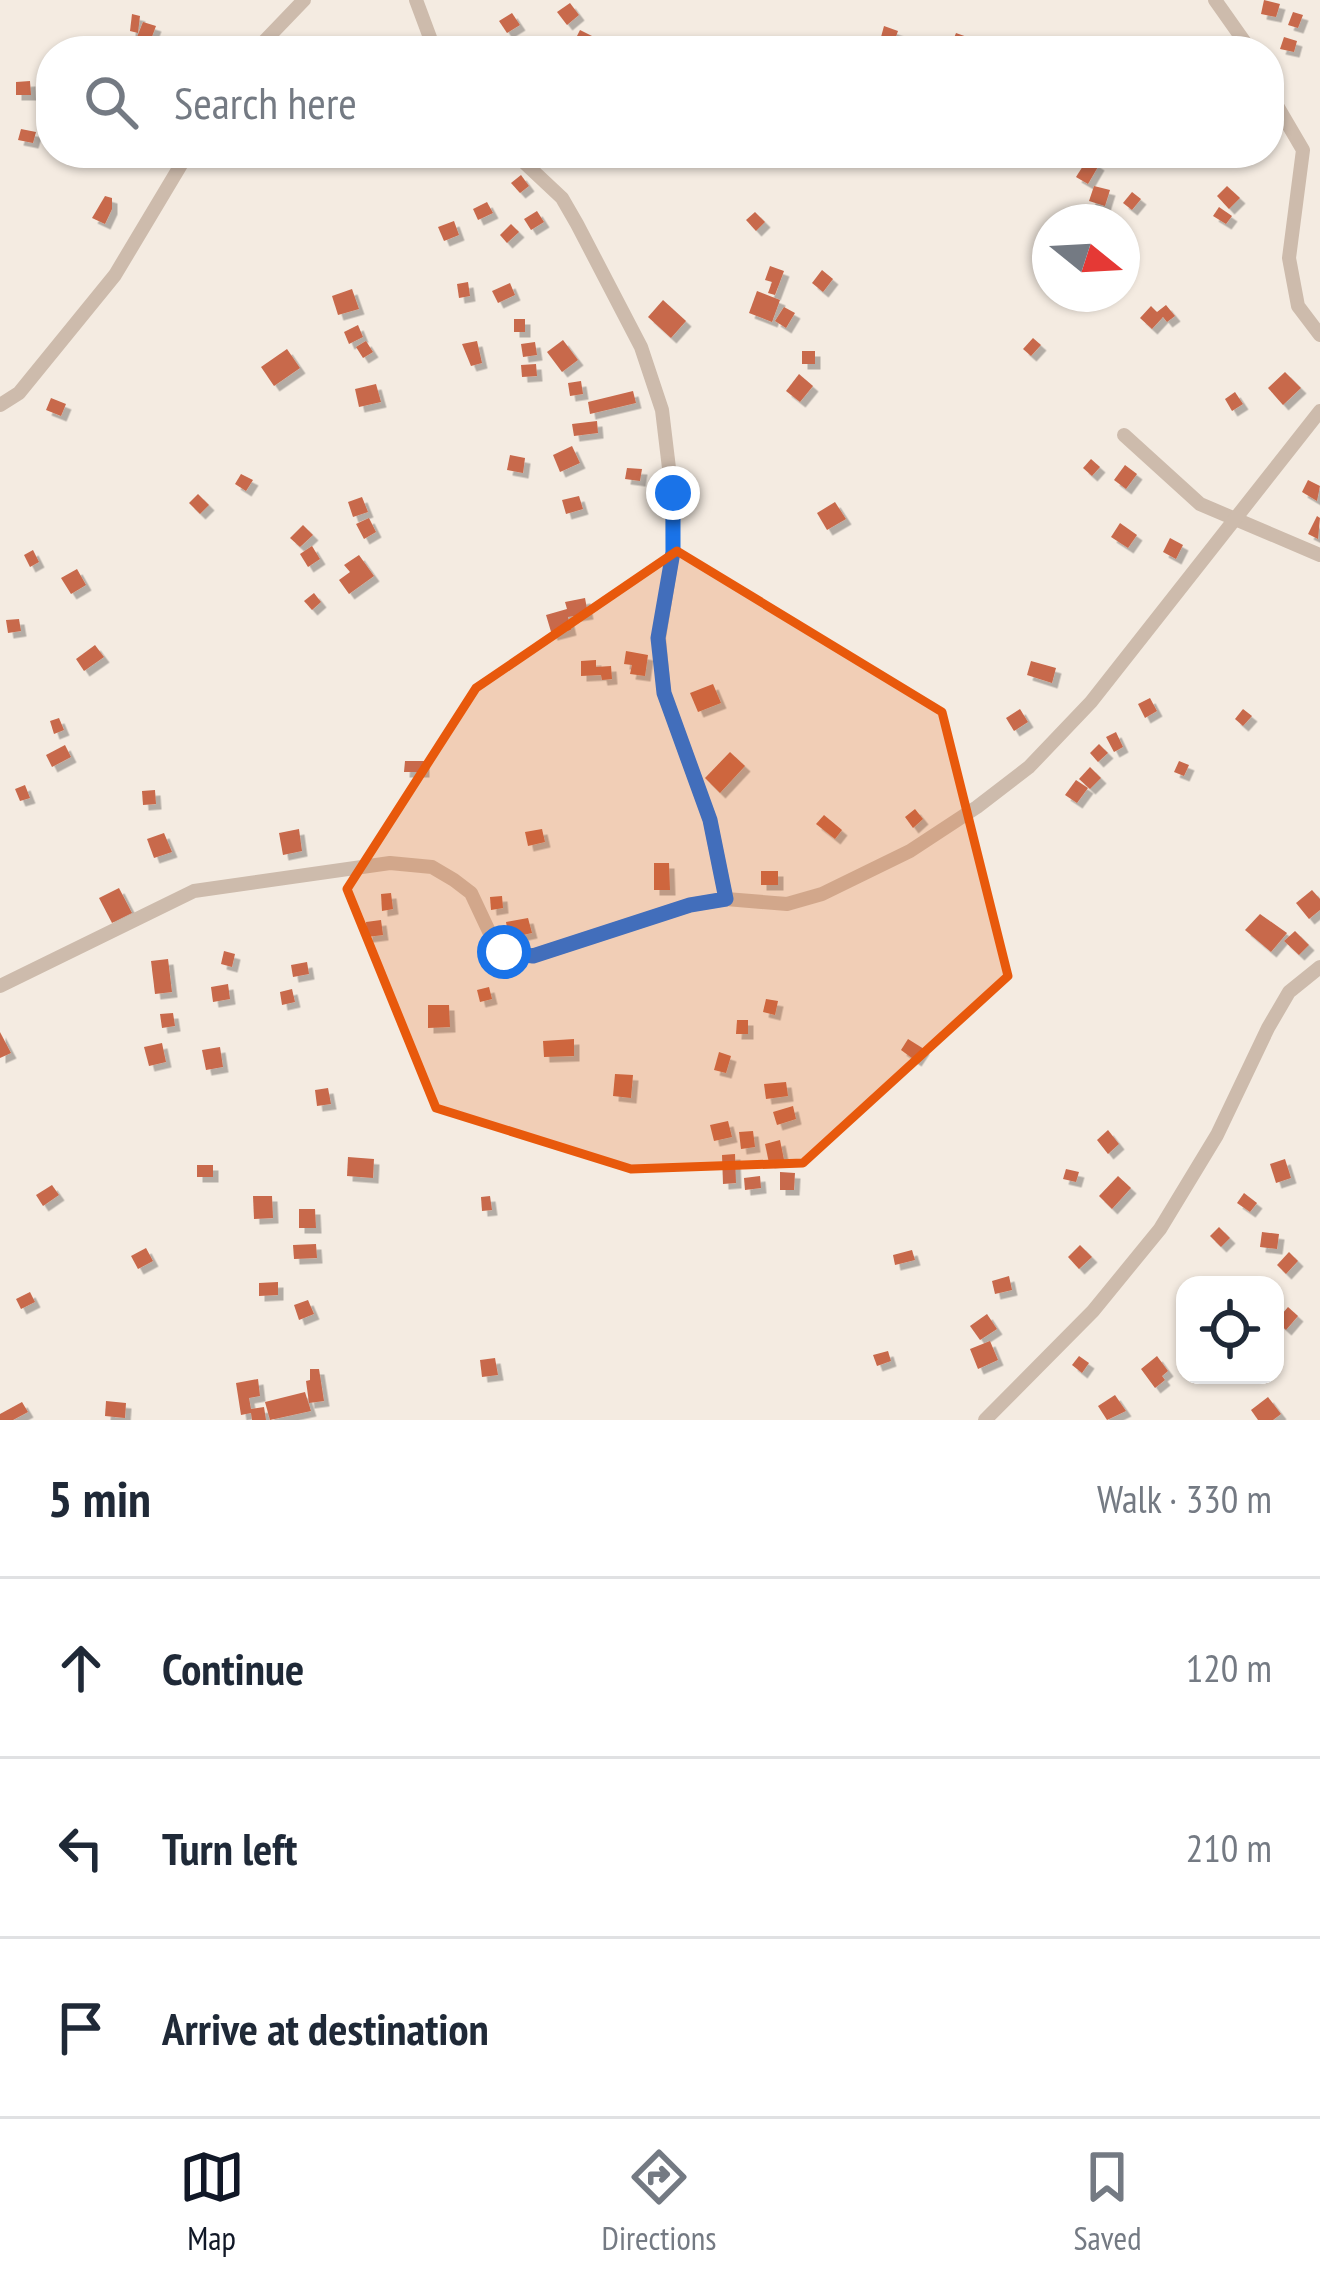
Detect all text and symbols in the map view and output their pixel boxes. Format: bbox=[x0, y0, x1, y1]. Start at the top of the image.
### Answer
search box bbox=[36, 36, 1284, 168]
icon: search bbox=[78, 69, 144, 135]
text: Search here bbox=[174, 73, 357, 131]
north arrow bbox=[1032, 204, 1140, 312]
route end bbox=[646, 466, 700, 520]
route start bbox=[477, 925, 531, 979]
map controls bbox=[1176, 1276, 1284, 1384]
button: locate bbox=[1176, 1276, 1284, 1384]
text: 5 min bbox=[48, 1465, 151, 1531]
text: Walk · 330 m bbox=[1097, 1473, 1272, 1524]
icon: ahead bbox=[48, 1635, 114, 1701]
text: Continue bbox=[162, 1639, 304, 1697]
text: 120 m bbox=[1186, 1642, 1272, 1693]
icon: left bbox=[48, 1815, 114, 1881]
text: Turn left bbox=[162, 1819, 297, 1877]
text: 210 m bbox=[1186, 1822, 1272, 1873]
icon: arrive bbox=[48, 1995, 114, 2061]
text: Arrive at destination bbox=[162, 1999, 489, 2057]
tab: Map bbox=[179, 2144, 245, 2259]
tab: Directions bbox=[602, 2144, 716, 2259]
tab: Saved bbox=[1073, 2144, 1141, 2259]

